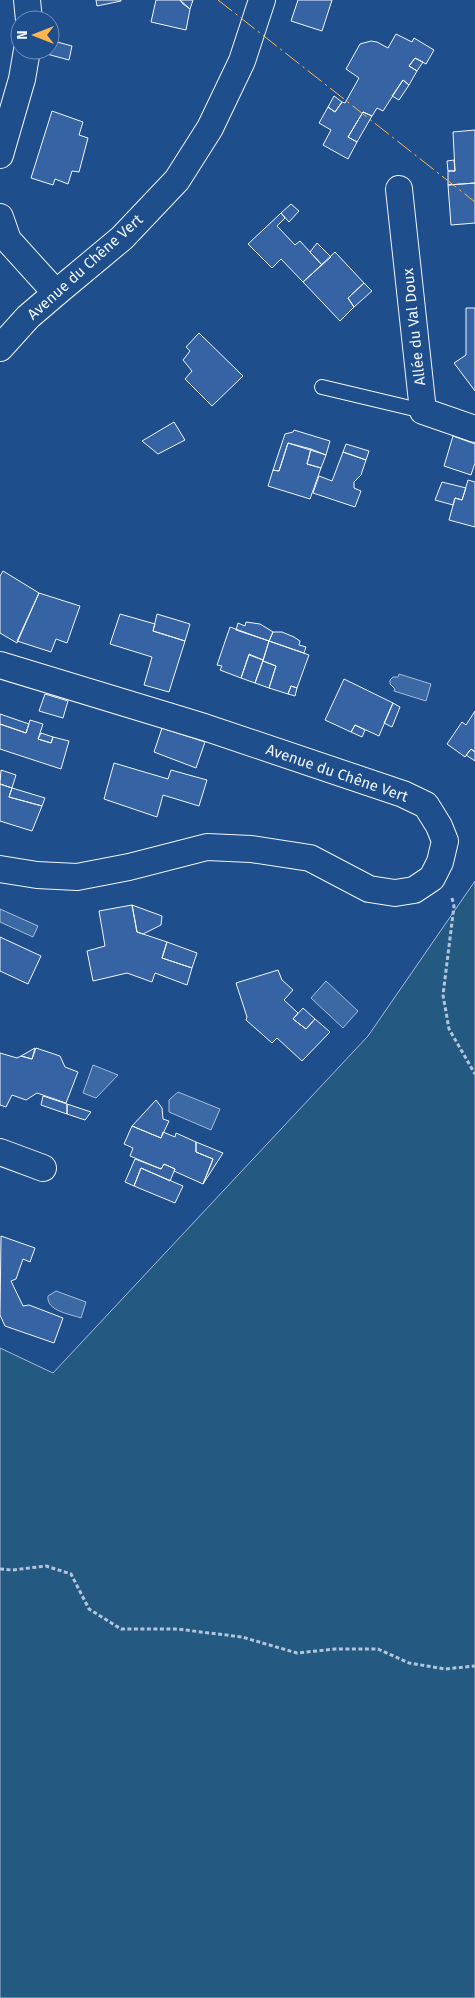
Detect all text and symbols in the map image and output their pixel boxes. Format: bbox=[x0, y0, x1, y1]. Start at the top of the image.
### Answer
north arrow bbox=[10, 10, 60, 60]
text: N bbox=[14, 30, 31, 40]
street label: Avenue du Chêne Vert bbox=[24, 210, 147, 324]
street label: Allée du Val Doux bbox=[399, 267, 429, 387]
street label: Avenue du Chêne Vert bbox=[264, 740, 411, 806]

